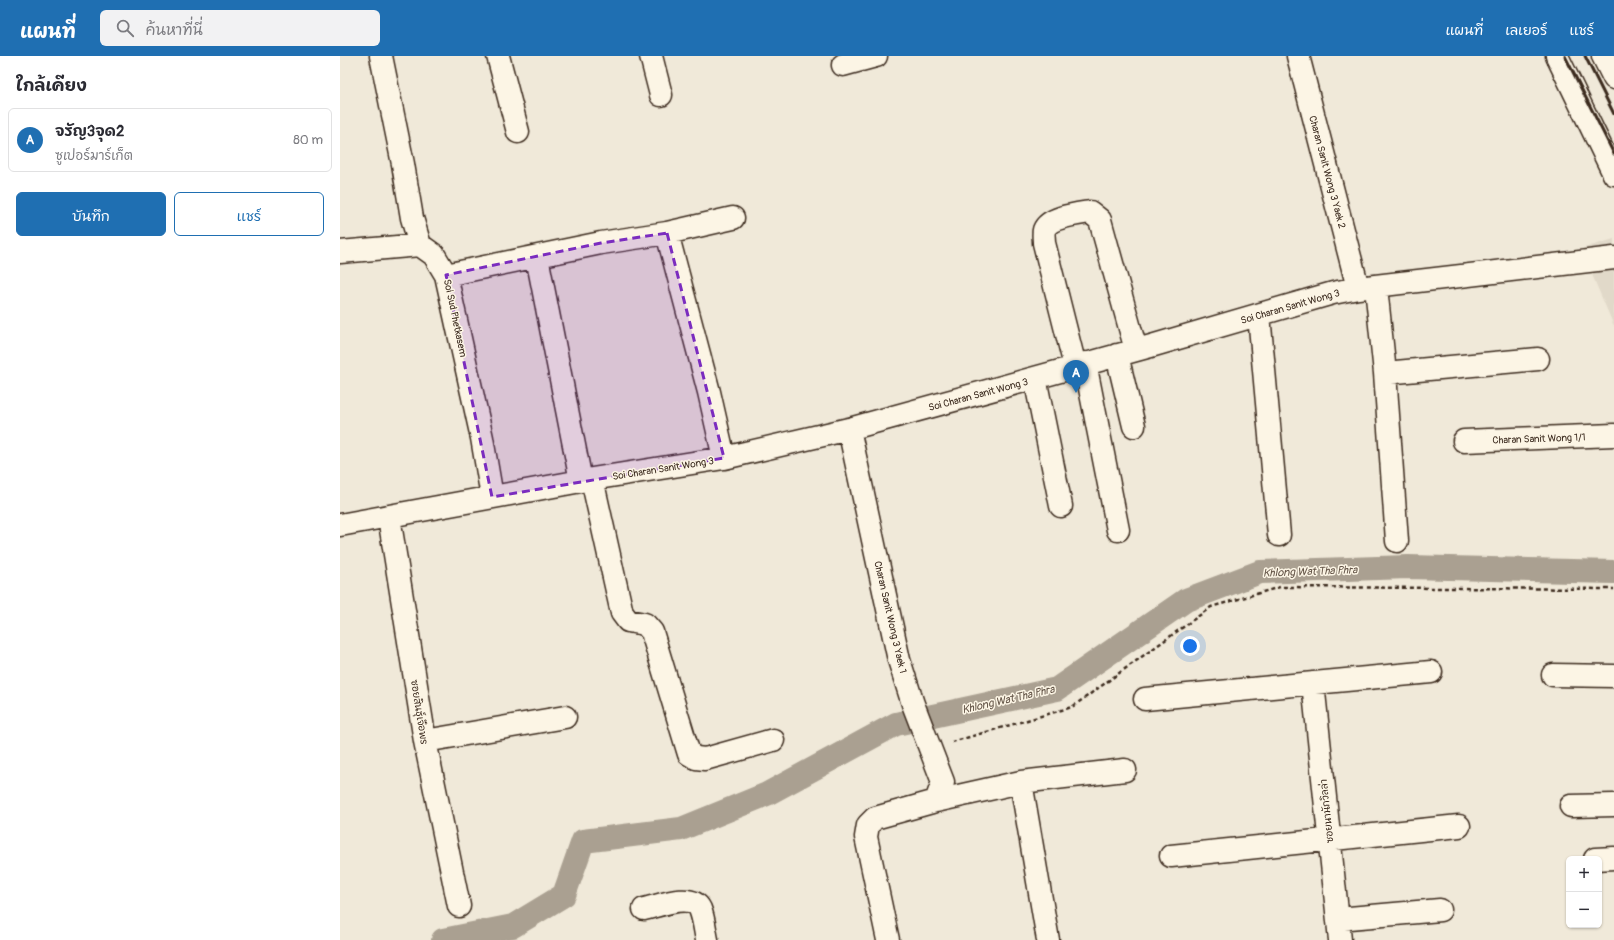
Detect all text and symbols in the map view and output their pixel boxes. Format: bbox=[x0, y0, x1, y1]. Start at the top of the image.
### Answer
search box bbox=[100, 10, 380, 46]
icon: search bbox=[114, 17, 136, 39]
text: แผนที่ bbox=[20, 20, 76, 44]
text: ค้นหาที่นี่ bbox=[146, 21, 203, 40]
text: แผนที่ bbox=[1445, 22, 1483, 39]
text: เลเยอร์ bbox=[1505, 22, 1547, 39]
text: แชร์ bbox=[1569, 22, 1594, 39]
text: ใกล้เคียง bbox=[16, 75, 87, 96]
street label: Charan Sanit Wong 3 Yaek 2 bbox=[1306, 114, 1348, 230]
text: จรัญ3จุด2 bbox=[55, 122, 124, 141]
text: A bbox=[26, 132, 34, 148]
text: 80 m bbox=[293, 132, 323, 148]
text: ซูเปอร์มาร์เก็ต bbox=[55, 148, 133, 164]
button: บันทึก bbox=[16, 192, 166, 236]
button: แชร์ bbox=[174, 192, 324, 236]
street label: Soi Sud Phetkasem bbox=[441, 278, 469, 358]
street label: Soi Charan Sanit Wong 3 bbox=[1239, 287, 1342, 327]
pin: A bbox=[1063, 360, 1089, 393]
street label: Soi Charan Sanit Wong 3 bbox=[927, 376, 1030, 414]
street label: Charan Sanit Wong 1/1 bbox=[1492, 431, 1586, 447]
street label: Soi Charan Sanit Wong 3 bbox=[612, 455, 715, 483]
street label: Charan Sanit Wong 3 Yaek 1 bbox=[871, 560, 909, 675]
water label: Khlong Wat Tha Phra bbox=[1263, 563, 1358, 580]
your location bbox=[1180, 636, 1200, 656]
street label: ซอยสินธุ์เจือพร bbox=[406, 679, 432, 746]
water label: Khlong Wat Tha Phra bbox=[961, 682, 1056, 716]
street label: ซอยนานักวิลล่า bbox=[1317, 778, 1336, 844]
map controls bbox=[1566, 856, 1602, 928]
button: + bbox=[1566, 856, 1602, 892]
button: − bbox=[1566, 892, 1602, 928]

